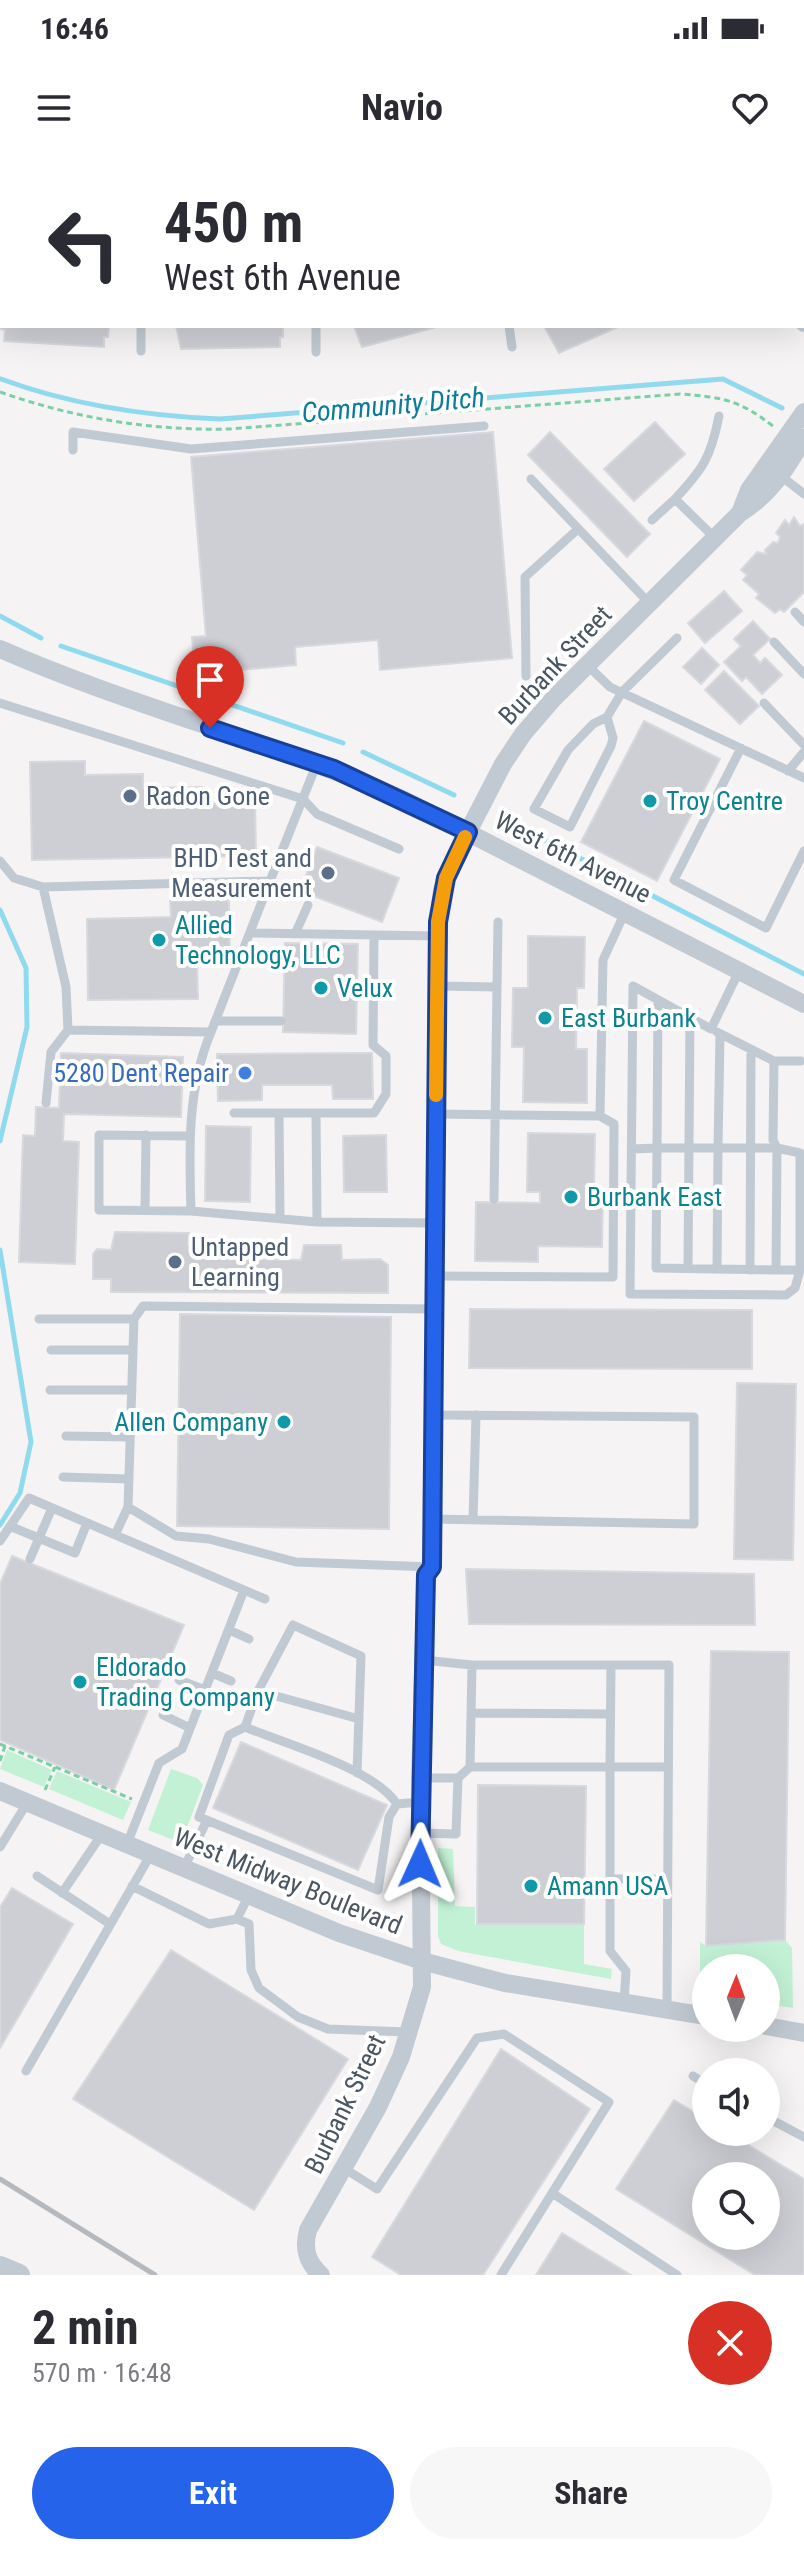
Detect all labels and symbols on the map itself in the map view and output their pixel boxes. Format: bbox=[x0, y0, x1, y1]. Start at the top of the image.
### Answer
water label: Community Ditch bbox=[300, 381, 486, 429]
street label: Burbank Street bbox=[492, 599, 618, 731]
pin bbox=[176, 646, 244, 728]
place label: Radon Gone bbox=[146, 781, 270, 811]
place label: Troy Centre bbox=[666, 786, 783, 816]
marker: Radon Gone bbox=[121, 787, 139, 805]
marker: Troy Centre bbox=[641, 792, 659, 810]
street label: West 6th Avenue bbox=[490, 805, 656, 909]
place label: BHD Test and Measurement bbox=[171, 843, 312, 903]
marker: BHD Test and Measurement bbox=[319, 864, 337, 882]
place label: Allied Technology, LLC bbox=[175, 910, 341, 970]
marker: Allied Technology, LLC bbox=[150, 931, 168, 949]
place label: Velux bbox=[337, 973, 393, 1003]
marker: Velux bbox=[312, 979, 330, 997]
place label: East Burbank bbox=[561, 1003, 696, 1033]
marker: East Burbank bbox=[536, 1009, 554, 1027]
place label: 5280 Dent Repair bbox=[53, 1058, 229, 1088]
marker: 5280 Dent Repair bbox=[236, 1064, 254, 1082]
place label: Burbank East bbox=[587, 1182, 722, 1212]
marker: Burbank East bbox=[562, 1188, 580, 1206]
place label: Untapped Learning bbox=[191, 1232, 289, 1292]
marker: Untapped Learning bbox=[166, 1253, 184, 1271]
place label: Allen Company bbox=[114, 1407, 268, 1437]
marker: Allen Company bbox=[275, 1413, 293, 1431]
place label: Eldorado Trading Company bbox=[96, 1652, 275, 1712]
marker: Eldorado Trading Company bbox=[71, 1673, 89, 1691]
street label: West Midway Boulevard bbox=[170, 1822, 406, 1940]
position arrow bbox=[378, 1822, 462, 1906]
place label: Amann USA bbox=[547, 1871, 668, 1901]
marker: Amann USA bbox=[522, 1877, 540, 1895]
north arrow bbox=[692, 1954, 780, 2042]
street label: Burbank Street bbox=[298, 2029, 392, 2179]

